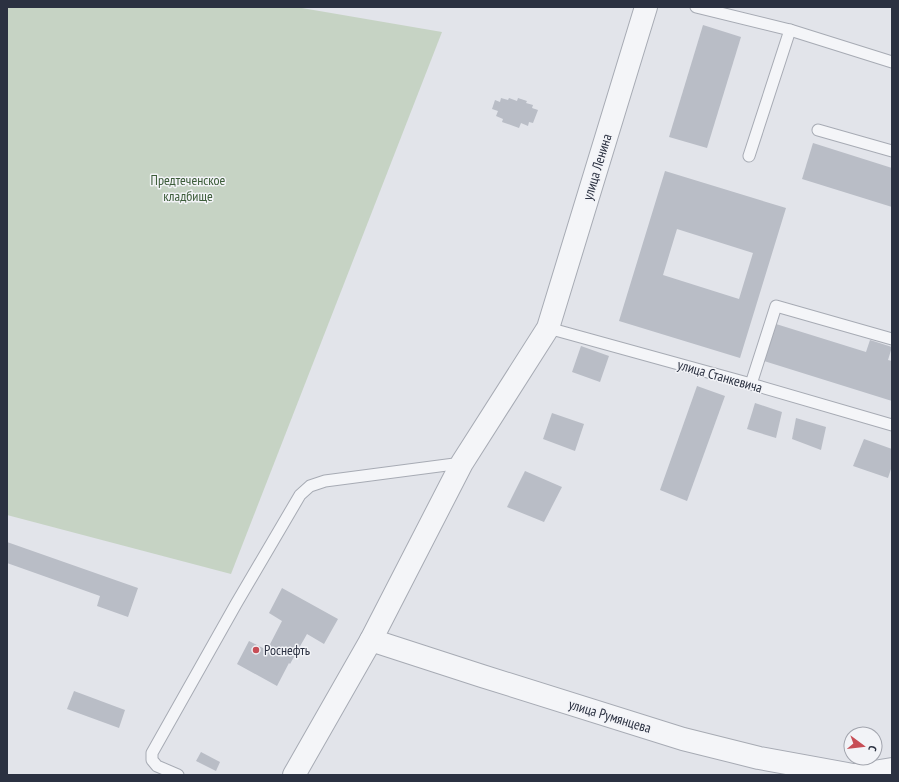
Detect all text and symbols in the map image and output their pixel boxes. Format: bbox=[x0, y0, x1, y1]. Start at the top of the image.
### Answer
street label: улица Ленина bbox=[578, 132, 616, 202]
park label: Предтеченское кладбище bbox=[151, 171, 226, 205]
street label: улица Станкевича bbox=[675, 355, 765, 397]
place label: Роснефть bbox=[264, 641, 310, 659]
marker: Роснефть bbox=[251, 645, 261, 655]
street label: улица Румянцева bbox=[567, 695, 653, 737]
north arrow bbox=[843, 726, 883, 766]
text: С bbox=[865, 744, 880, 753]

